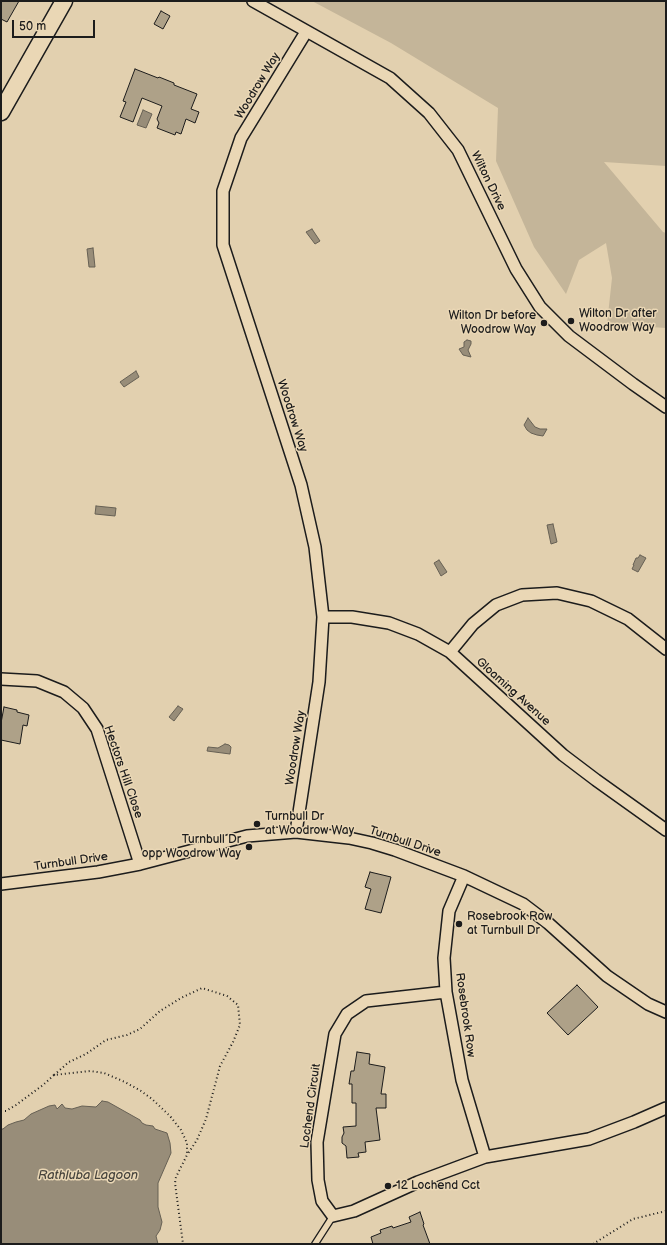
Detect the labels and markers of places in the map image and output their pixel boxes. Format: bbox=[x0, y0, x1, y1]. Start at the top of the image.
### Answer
place label: Wilton Dr after Woodrow Way bbox=[579, 307, 657, 335]
place label: Wilton Dr before Woodrow Way bbox=[449, 309, 536, 337]
marker: Wilton Dr after Woodrow Way bbox=[566, 316, 576, 326]
marker: Wilton Dr before Woodrow Way bbox=[539, 318, 549, 328]
place label: Turnbull Dr at Woodrow Way bbox=[265, 810, 354, 838]
marker: Turnbull Dr at Woodrow Way bbox=[252, 819, 262, 829]
place label: Turnbull Dr opp Woodrow Way bbox=[142, 833, 241, 861]
marker: Turnbull Dr opp Woodrow Way bbox=[244, 842, 254, 852]
place label: Rosebrook Row at Turnbull Dr bbox=[467, 910, 552, 938]
marker: Rosebrook Row at Turnbull Dr bbox=[454, 919, 464, 929]
place label: 12 Lochend Cct bbox=[396, 1179, 480, 1193]
marker: 12 Lochend Cct bbox=[383, 1181, 393, 1191]

